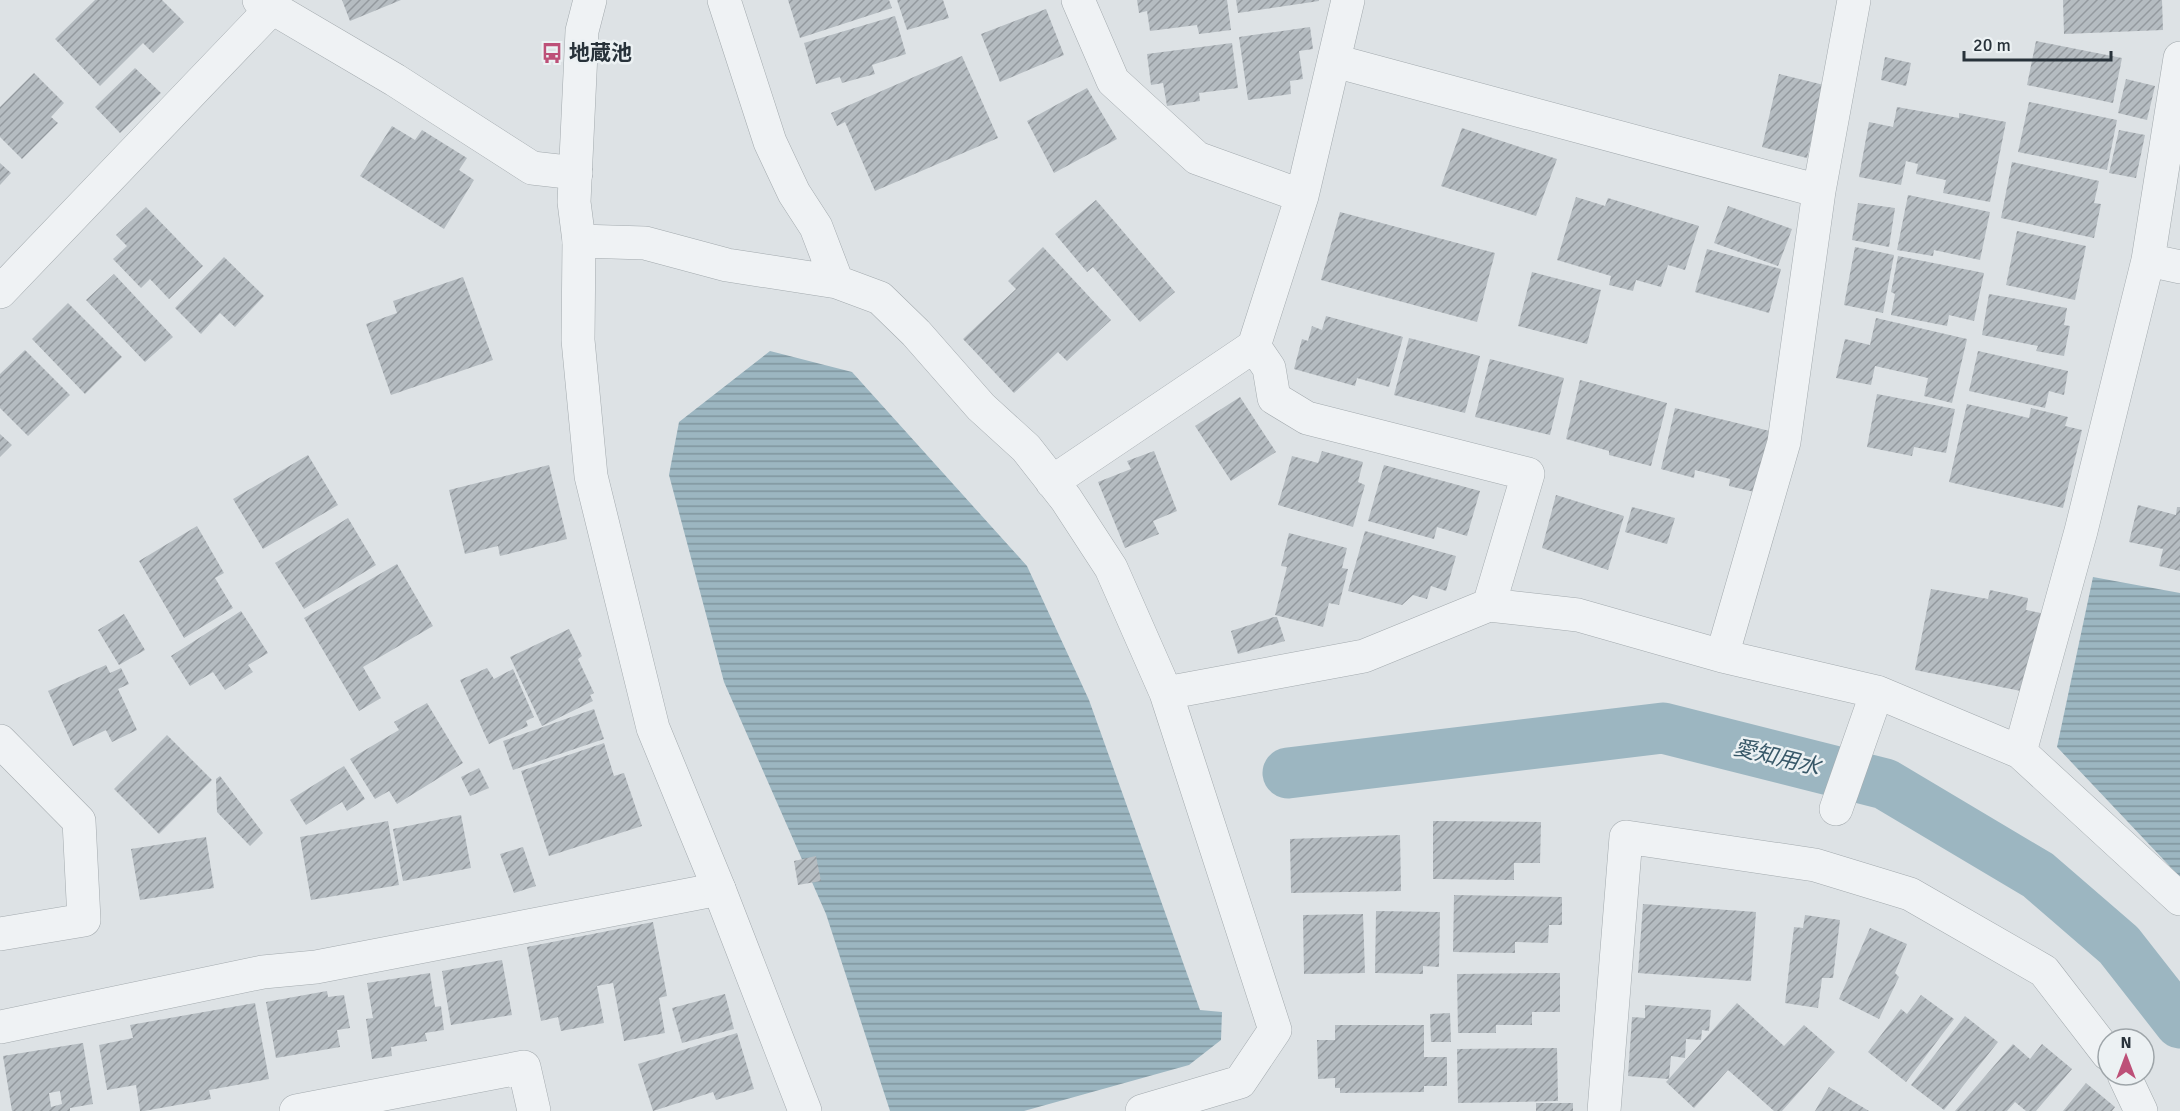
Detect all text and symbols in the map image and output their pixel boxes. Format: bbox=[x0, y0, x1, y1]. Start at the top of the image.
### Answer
scale bar bbox=[1964, 24, 2111, 62]
text: 20 m bbox=[1973, 34, 2011, 56]
place label: 地蔵池 bbox=[569, 40, 632, 66]
bus stop icon: 地蔵池 bbox=[540, 41, 564, 65]
water label: 愛知用水 bbox=[1731, 733, 1825, 781]
north arrow bbox=[2096, 1027, 2156, 1087]
text: N bbox=[2120, 1033, 2132, 1053]

